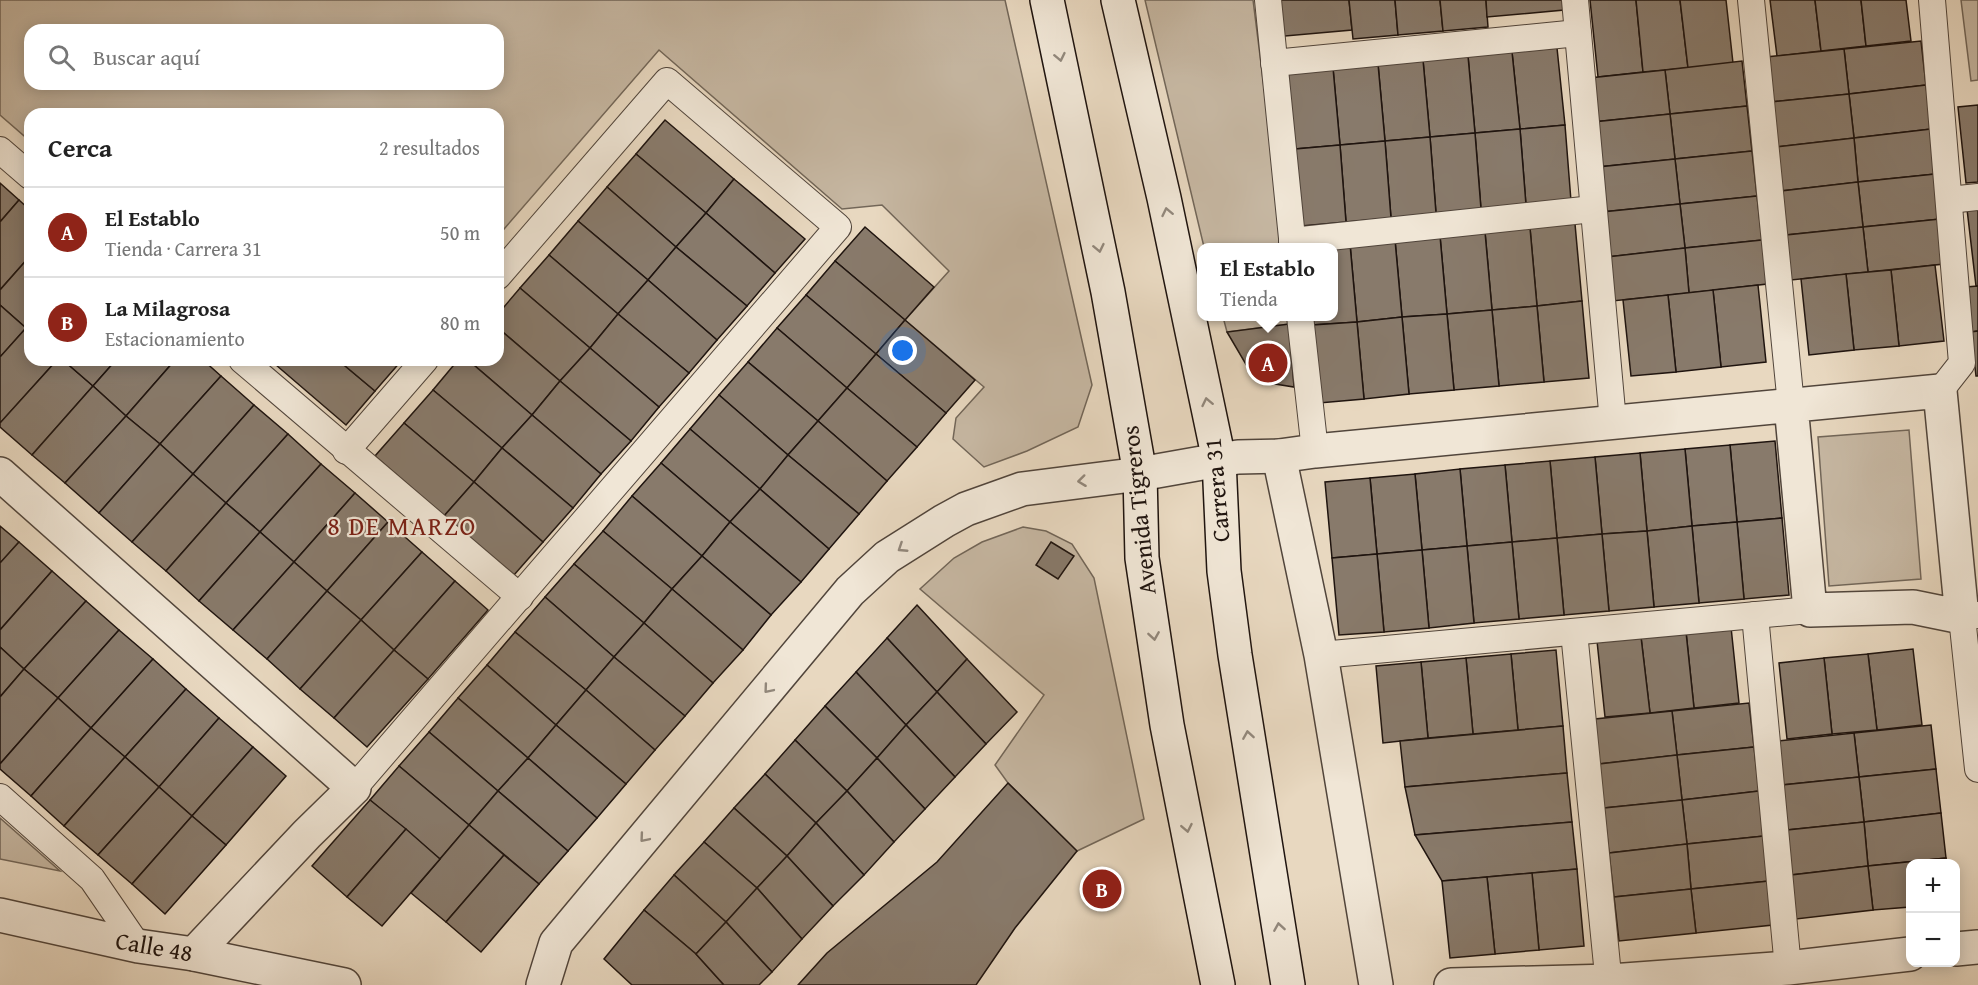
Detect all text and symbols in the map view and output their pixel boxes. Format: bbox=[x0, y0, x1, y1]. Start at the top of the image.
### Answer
search box bbox=[24, 24, 504, 90]
icon: search bbox=[45, 41, 78, 74]
text: Buscar aquí bbox=[93, 41, 200, 73]
one-way arrow bbox=[1053, 52, 1066, 62]
text: Cerca bbox=[48, 128, 112, 167]
text: 2 resultados bbox=[379, 133, 480, 162]
text: El Establo bbox=[105, 202, 200, 234]
one-way arrow bbox=[1161, 207, 1174, 217]
text: A bbox=[61, 218, 74, 247]
text: 50 m bbox=[440, 218, 480, 247]
text: Tienda · Carrera 31 bbox=[105, 234, 262, 263]
one-way arrow bbox=[1092, 243, 1105, 253]
popup bbox=[1197, 243, 1338, 321]
text: El Establo bbox=[1220, 252, 1315, 284]
text: Tienda bbox=[1220, 284, 1278, 313]
text: La Milagrosa bbox=[105, 292, 230, 324]
text: B bbox=[61, 308, 74, 337]
text: 80 m bbox=[440, 308, 480, 337]
text: Estacionamiento bbox=[105, 324, 245, 353]
your location bbox=[888, 336, 917, 365]
pin: A bbox=[1248, 340, 1288, 386]
one-way arrow bbox=[1201, 398, 1214, 408]
street label: Avenida Tigreros bbox=[1112, 424, 1165, 596]
street label: Carrera 31 bbox=[1195, 436, 1238, 544]
one-way arrow bbox=[1078, 474, 1087, 487]
district label: 8 DE MARZO bbox=[327, 506, 477, 545]
one-way arrow bbox=[898, 541, 909, 552]
one-way arrow bbox=[1147, 631, 1159, 641]
one-way arrow bbox=[765, 682, 776, 693]
one-way arrow bbox=[1242, 730, 1254, 739]
one-way arrow bbox=[1180, 823, 1193, 833]
one-way arrow bbox=[640, 831, 651, 842]
map controls bbox=[1906, 859, 1960, 967]
button: + bbox=[1906, 859, 1960, 913]
pin: B bbox=[1082, 866, 1122, 912]
button: − bbox=[1906, 913, 1960, 967]
street label: Calle 48 bbox=[113, 923, 195, 970]
one-way arrow bbox=[1273, 923, 1285, 932]

